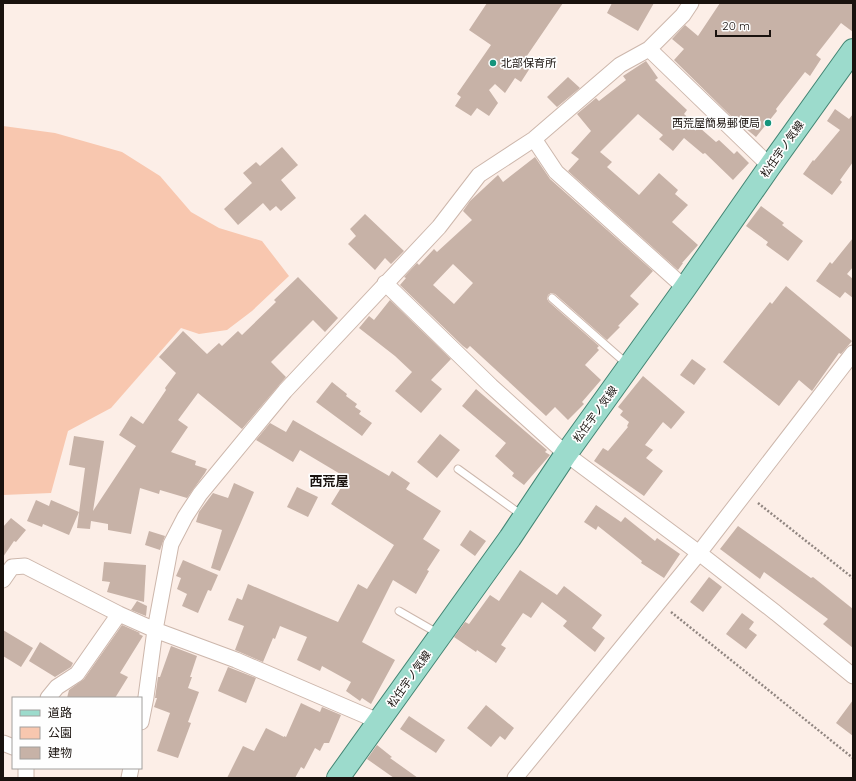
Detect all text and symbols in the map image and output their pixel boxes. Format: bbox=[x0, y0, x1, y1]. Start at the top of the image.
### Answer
scale bar bbox=[716, 12, 770, 38]
text: 20 m bbox=[722, 18, 750, 33]
place label: 北部保育所 bbox=[501, 56, 557, 70]
marker: 北部保育所 bbox=[488, 58, 498, 68]
place label: 西荒屋簡易郵便局 bbox=[672, 116, 760, 130]
street label: 松任宇ノ気線 bbox=[757, 118, 807, 180]
marker: 西荒屋簡易郵便局 bbox=[763, 118, 773, 128]
street label: 松任宇ノ気線 bbox=[570, 383, 620, 445]
district label: 西荒屋 bbox=[309, 473, 349, 489]
street label: 松任宇ノ気線 bbox=[384, 648, 434, 710]
legend bbox=[12, 697, 142, 769]
text: 道路 bbox=[48, 705, 72, 720]
text: 公園 bbox=[48, 725, 72, 740]
text: 建物 bbox=[48, 745, 72, 760]

